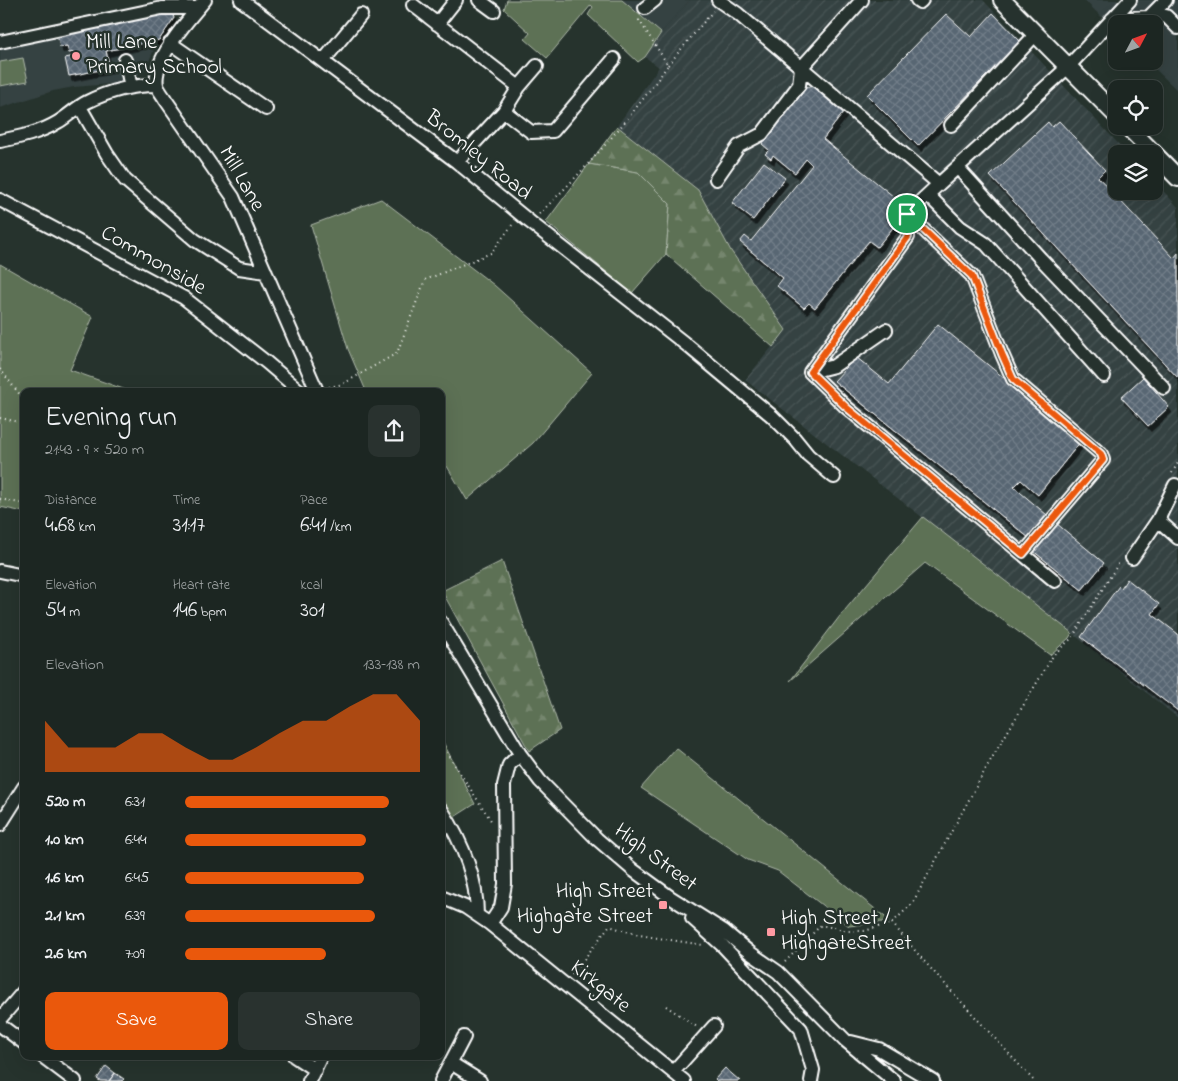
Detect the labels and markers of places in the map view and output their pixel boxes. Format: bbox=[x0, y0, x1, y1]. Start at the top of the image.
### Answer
place label: Mill Lane Primary School bbox=[86, 27, 222, 85]
marker: Mill Lane Primary School bbox=[70, 50, 82, 62]
pin bbox=[886, 193, 928, 235]
place label: High Street Highgate Street bbox=[517, 876, 654, 934]
marker: High Street Highgate Street bbox=[657, 899, 669, 911]
place label: High Street / HighgateStreet bbox=[781, 903, 912, 961]
marker: High Street / HighgateStreet bbox=[765, 926, 777, 938]

